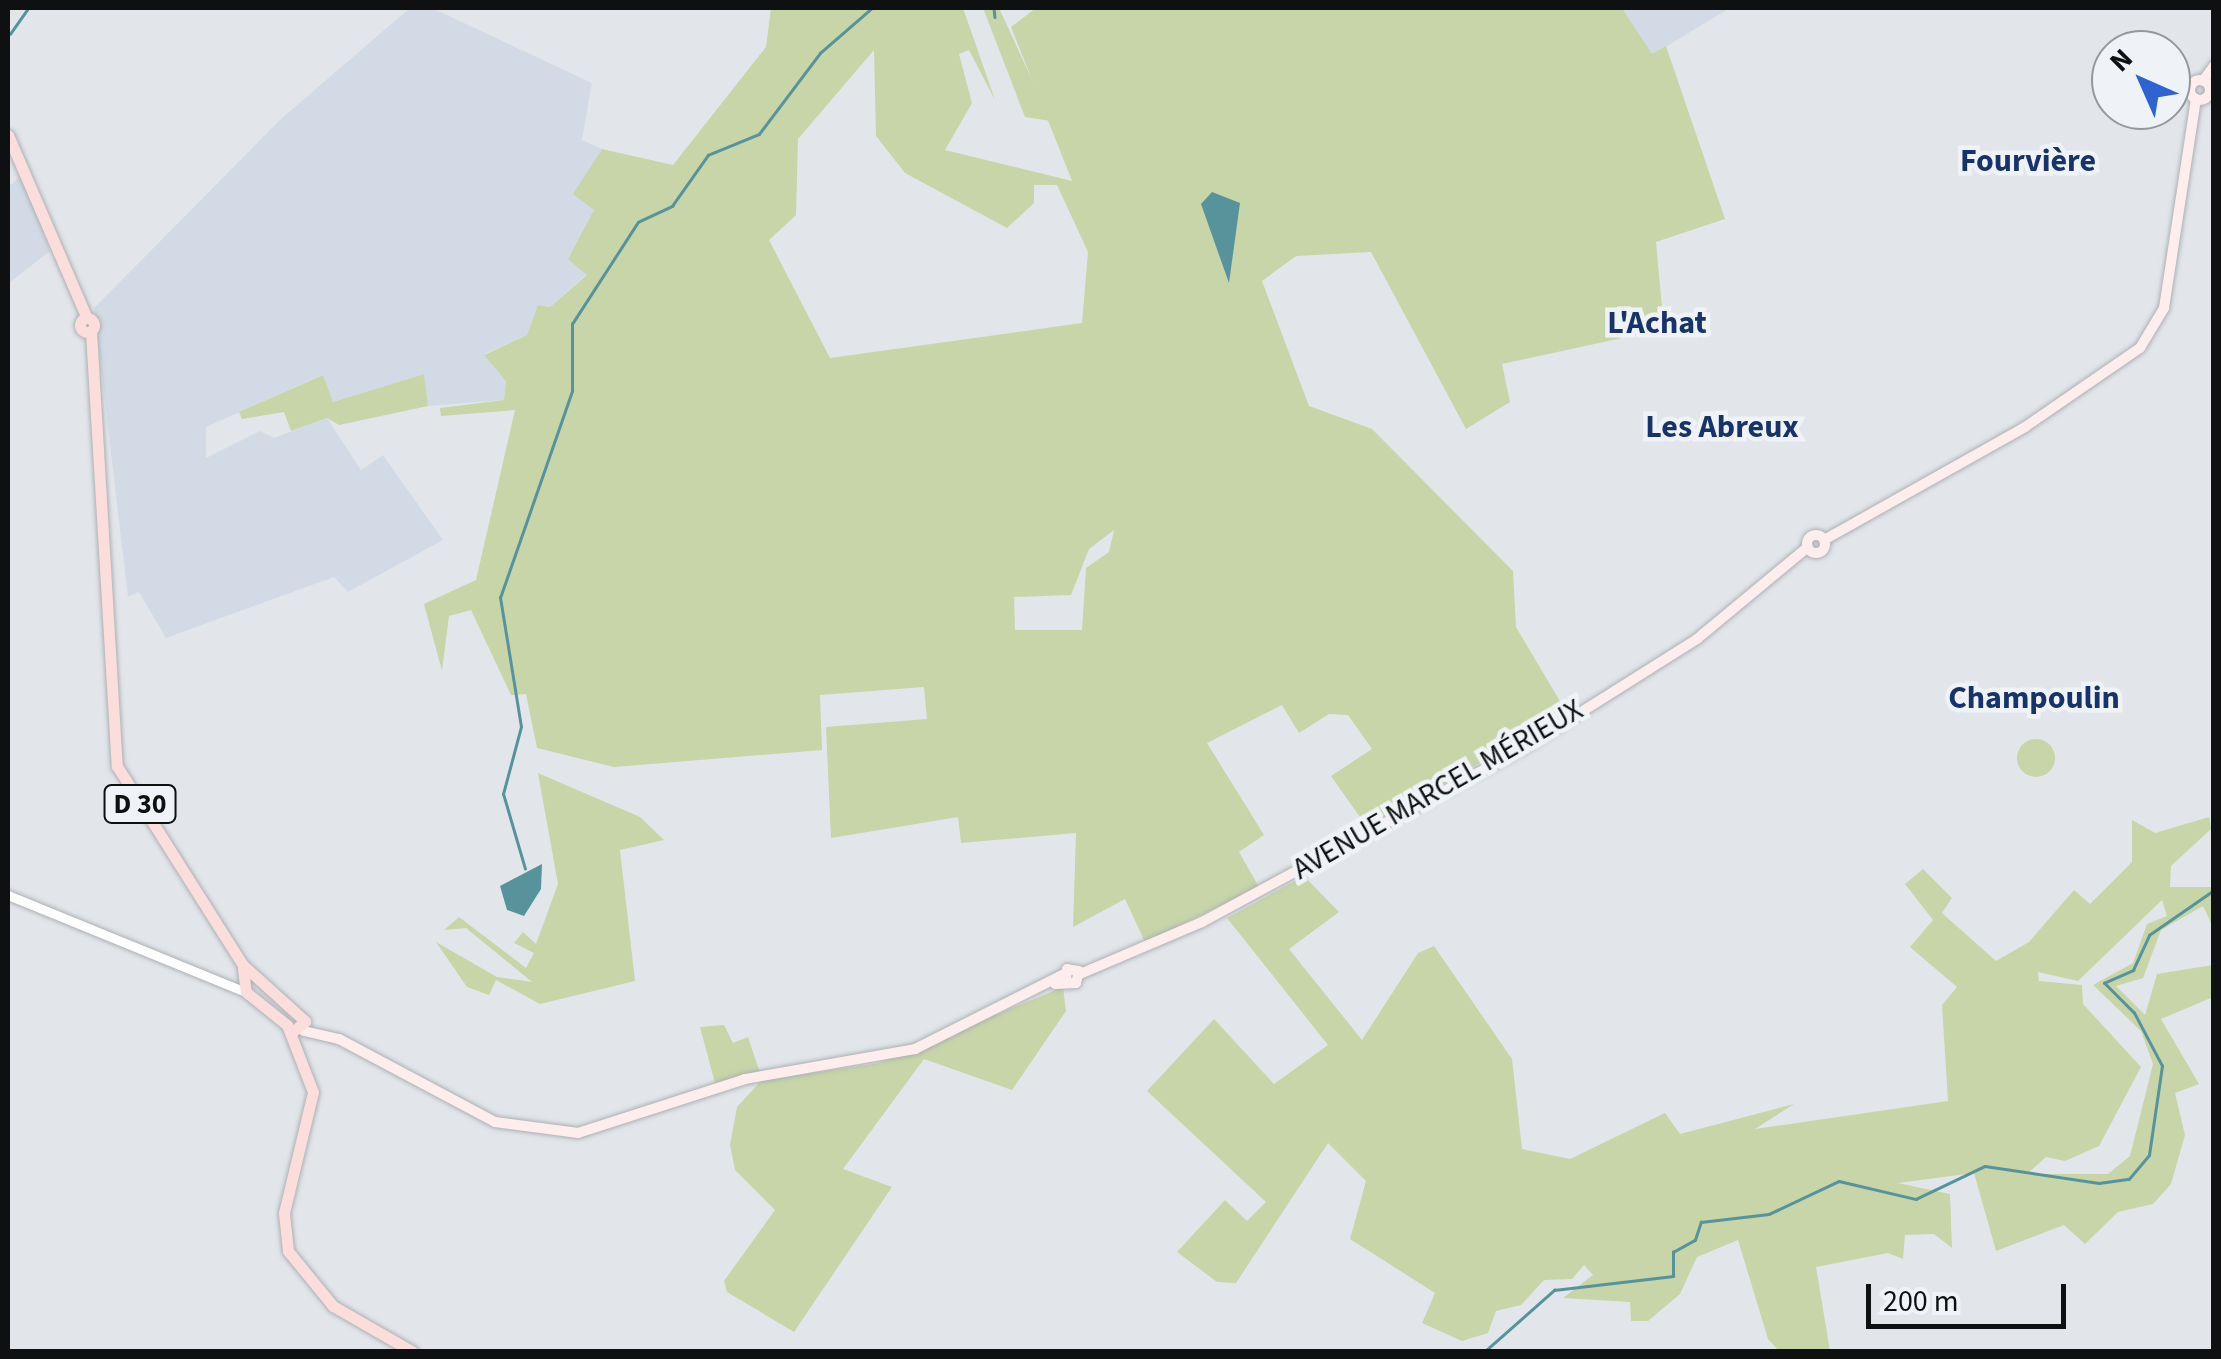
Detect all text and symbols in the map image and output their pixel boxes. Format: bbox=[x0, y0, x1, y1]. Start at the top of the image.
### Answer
north arrow bbox=[2091, 30, 2191, 130]
text: N bbox=[2100, 39, 2142, 81]
district label: Fourvière bbox=[1960, 142, 2096, 180]
district label: L'Achat bbox=[1607, 304, 1707, 342]
district label: Les Abreux bbox=[1645, 408, 1799, 446]
district label: Champoulin bbox=[1948, 679, 2120, 717]
street label: AVENUE MARCEL MÉRIEUX bbox=[1286, 692, 1590, 888]
road number: D 30 bbox=[102, 781, 178, 827]
scale bar bbox=[1871, 1264, 2071, 1326]
text: 200 m bbox=[1883, 1280, 1959, 1323]

